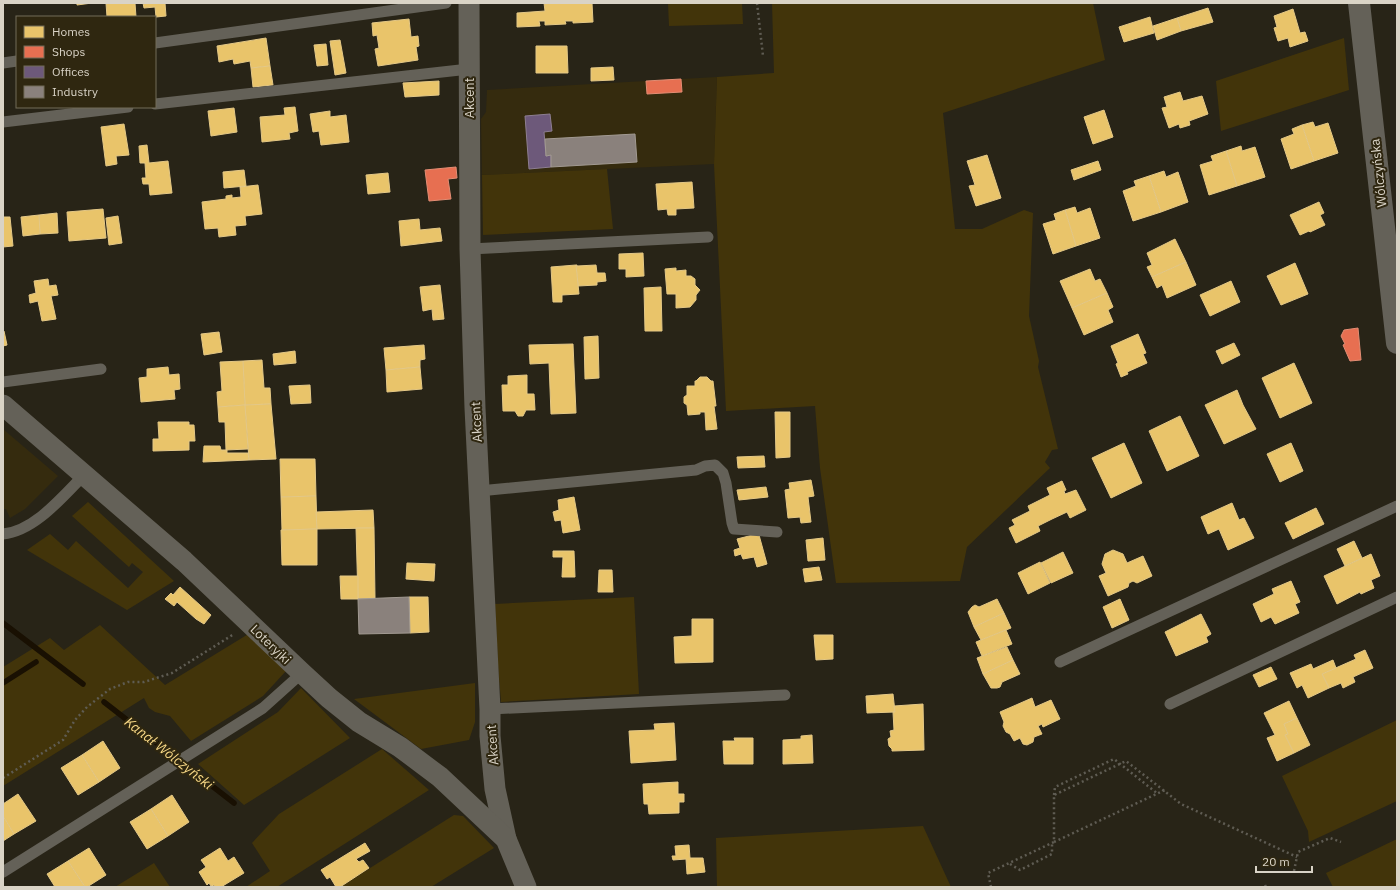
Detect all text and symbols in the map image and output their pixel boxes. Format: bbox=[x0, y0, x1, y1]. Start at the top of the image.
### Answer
legend bbox=[16, 16, 156, 108]
text: Homes bbox=[52, 24, 90, 39]
text: Shops bbox=[52, 44, 85, 59]
text: Offices bbox=[52, 64, 90, 79]
street label: Akcent bbox=[461, 78, 478, 118]
text: Industry bbox=[52, 84, 98, 99]
street label: Wólczyńska bbox=[1366, 138, 1391, 208]
street label: Akcent bbox=[467, 401, 486, 443]
street label: Loteryjki bbox=[247, 621, 295, 668]
water label: Kanał Wólczyński bbox=[121, 713, 217, 794]
street label: Akcent bbox=[483, 724, 502, 766]
scale bar bbox=[1256, 848, 1312, 874]
text: 20 m bbox=[1262, 854, 1290, 869]

